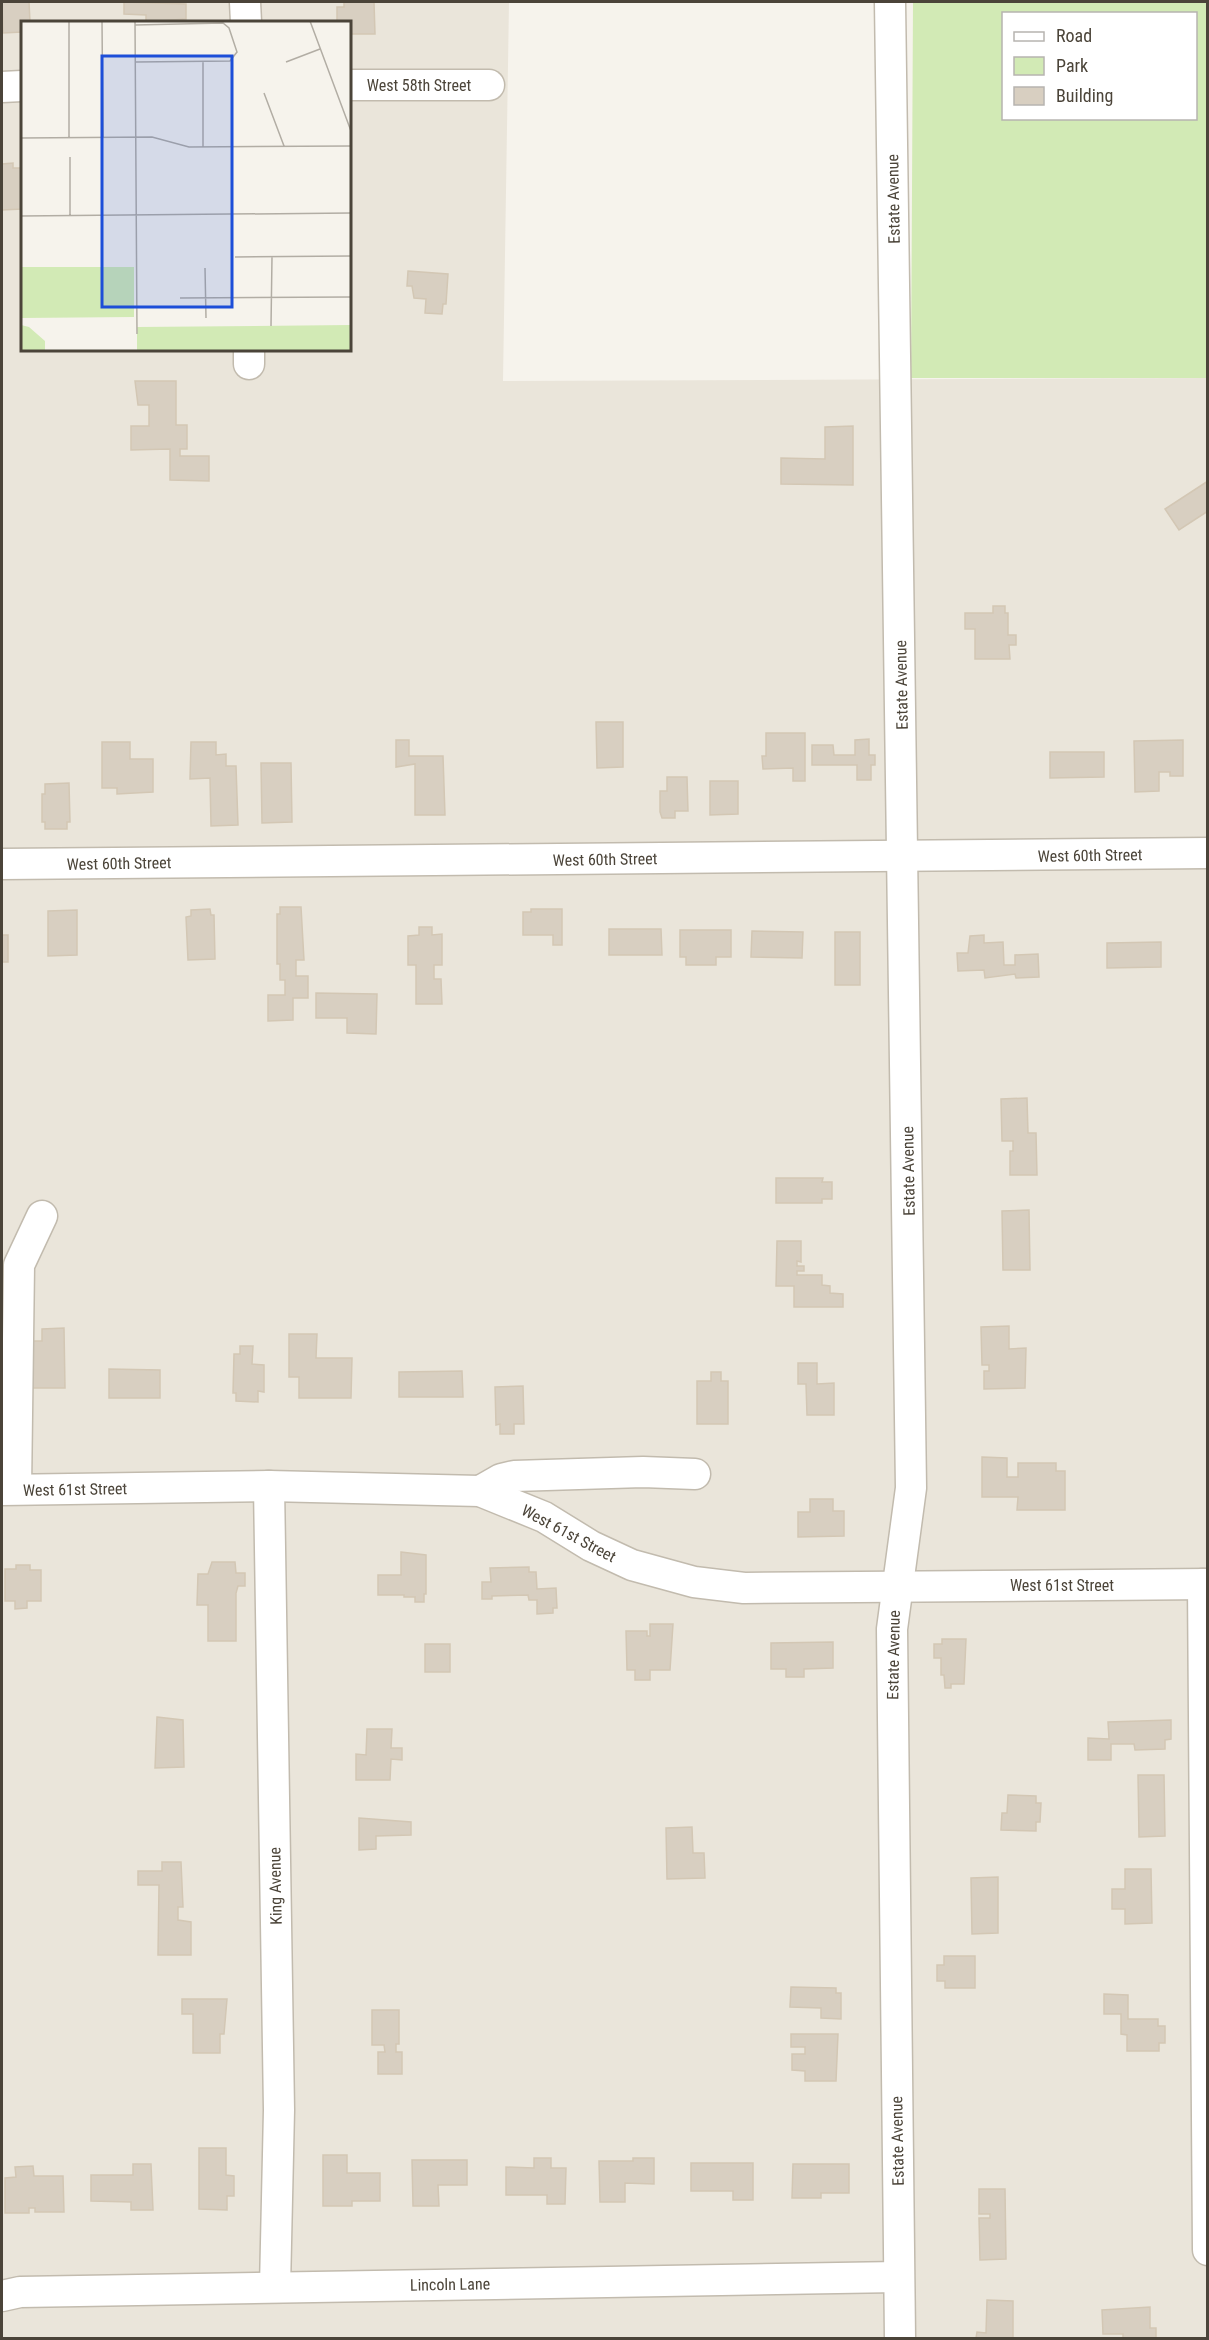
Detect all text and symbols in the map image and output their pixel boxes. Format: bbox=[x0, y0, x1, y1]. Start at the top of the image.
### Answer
legend bbox=[1002, 12, 1197, 120]
inset map bbox=[21, 21, 351, 351]
text: Road bbox=[1056, 25, 1092, 46]
text: Park bbox=[1056, 55, 1088, 76]
street label: West 58th Street bbox=[367, 76, 472, 95]
text: Building bbox=[1056, 85, 1113, 106]
street label: Estate Avenue bbox=[883, 154, 904, 244]
street label: Estate Avenue bbox=[891, 640, 912, 730]
street label: West 60th Street bbox=[1038, 845, 1143, 866]
street label: West 60th Street bbox=[553, 849, 658, 870]
street label: West 60th Street bbox=[67, 853, 172, 874]
street label: Estate Avenue bbox=[898, 1126, 919, 1216]
street label: West 61st Street bbox=[23, 1479, 128, 1500]
street label: West 61st Street bbox=[518, 1501, 619, 1566]
street label: West 61st Street bbox=[1010, 1576, 1114, 1595]
street label: Estate Avenue bbox=[883, 1610, 904, 1700]
street label: King Avenue bbox=[265, 1847, 286, 1925]
street label: Estate Avenue bbox=[887, 2096, 908, 2186]
street label: Lincoln Lane bbox=[410, 2274, 490, 2295]

